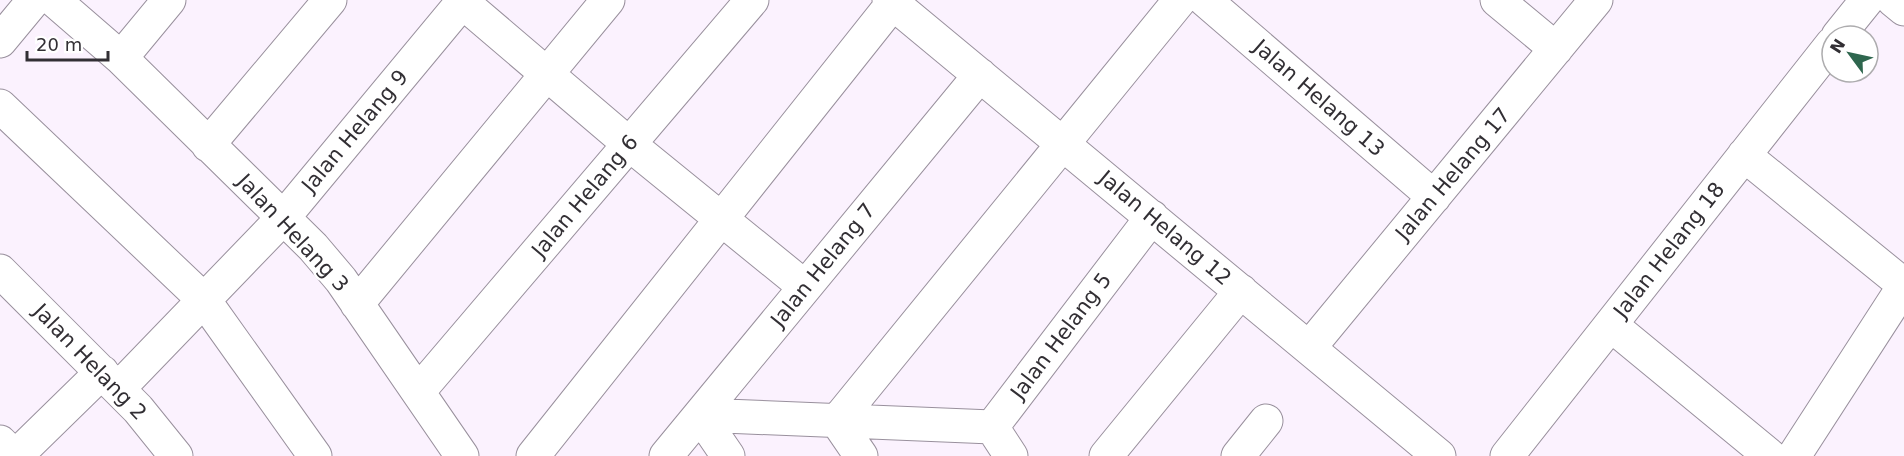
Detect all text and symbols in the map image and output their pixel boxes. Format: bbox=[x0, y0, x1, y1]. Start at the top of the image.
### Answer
scale bar bbox=[27, 24, 108, 62]
north arrow bbox=[1820, 24, 1880, 84]
street label: Jalan Helang 13 bbox=[1247, 33, 1389, 161]
text: 20 m bbox=[36, 34, 82, 55]
text: N bbox=[1826, 35, 1849, 57]
street label: Jalan Helang 9 bbox=[296, 65, 413, 198]
street label: Jalan Helang 17 bbox=[1389, 103, 1515, 247]
street label: Jalan Helang 6 bbox=[526, 130, 643, 263]
street label: Jalan Helang 12 bbox=[1092, 164, 1236, 290]
street label: Jalan Helang 3 bbox=[231, 168, 354, 297]
street label: Jalan Helang 18 bbox=[1607, 178, 1729, 324]
street label: Jalan Helang 7 bbox=[765, 198, 880, 333]
street label: Jalan Helang 5 bbox=[1005, 268, 1116, 405]
street label: Jalan Helang 2 bbox=[27, 298, 151, 425]

